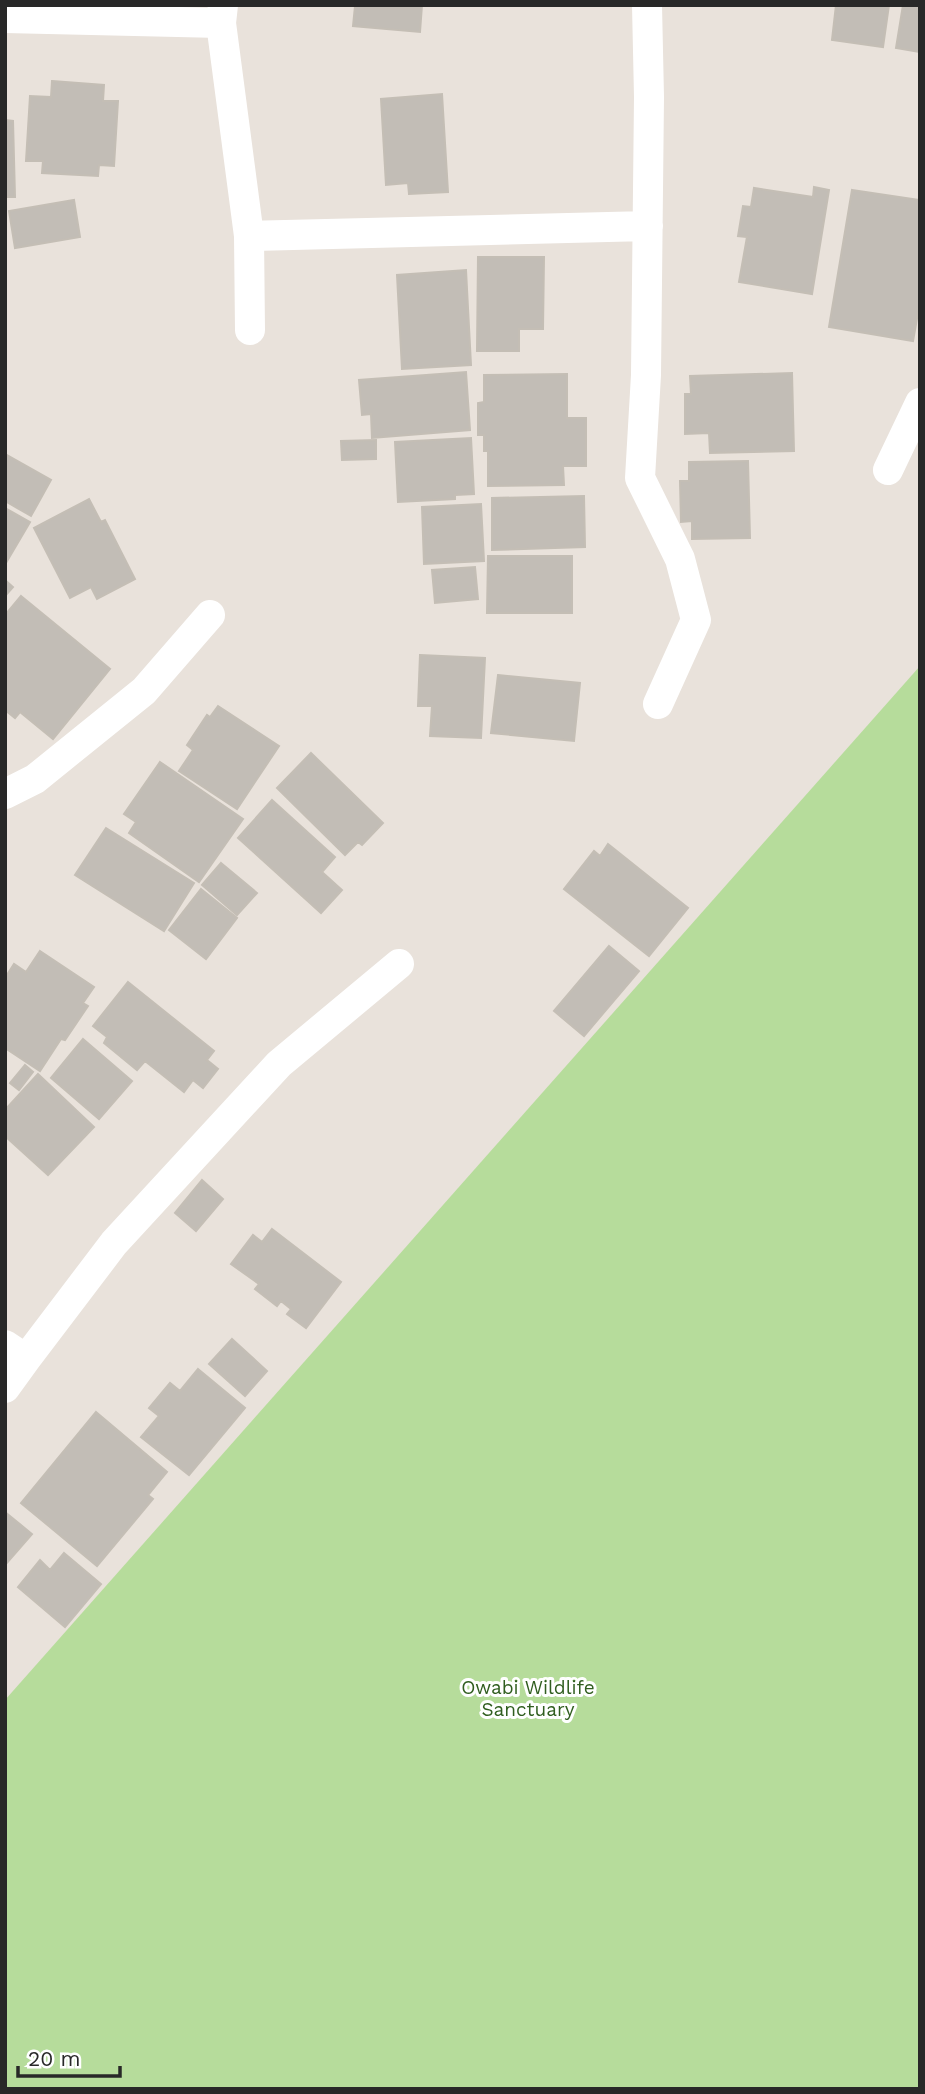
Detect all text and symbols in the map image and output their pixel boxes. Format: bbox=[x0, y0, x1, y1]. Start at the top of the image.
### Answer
park label: Owabi Wildlife Sanctuary bbox=[461, 1676, 595, 1721]
scale bar bbox=[18, 2035, 119, 2078]
text: 20 m bbox=[28, 2046, 80, 2071]

